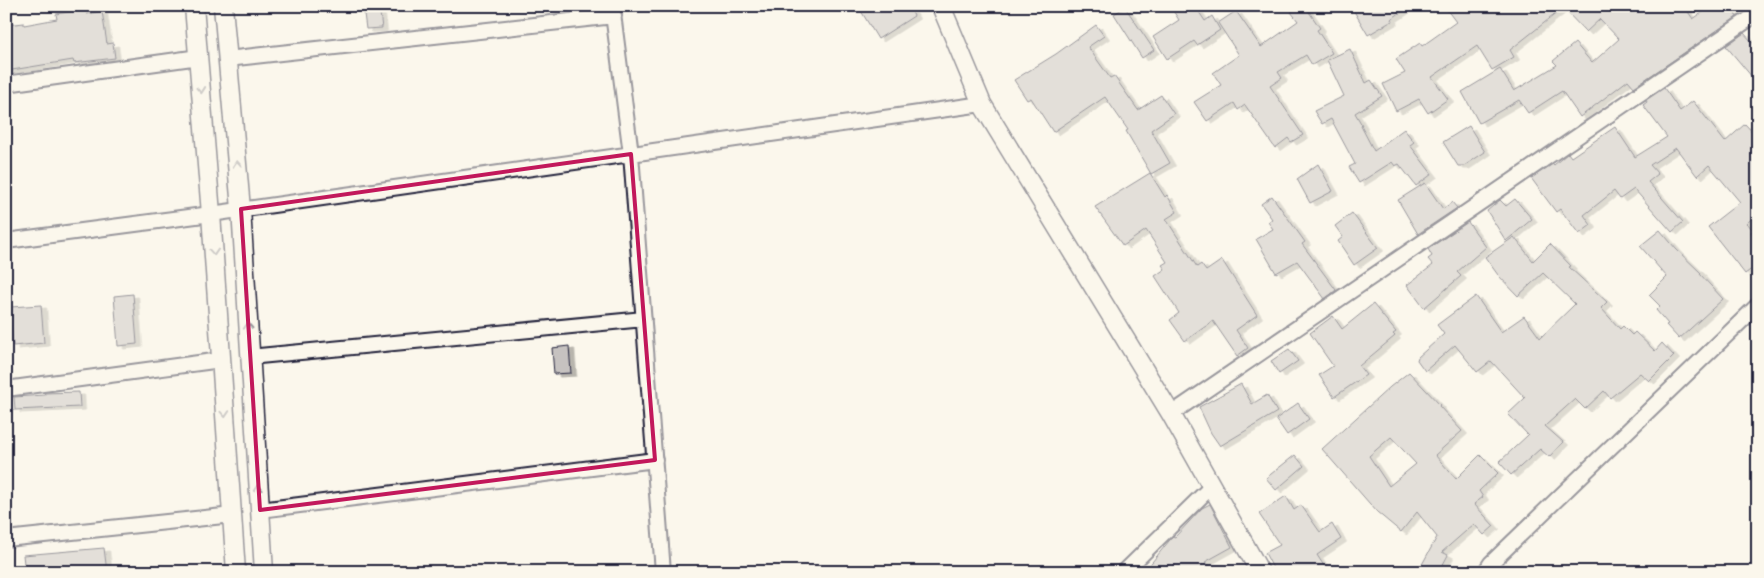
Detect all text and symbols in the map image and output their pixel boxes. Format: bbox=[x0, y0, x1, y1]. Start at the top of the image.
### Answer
one-way arrow bbox=[196, 86, 207, 94]
one-way arrow bbox=[231, 160, 242, 168]
one-way arrow bbox=[208, 248, 219, 256]
one-way arrow bbox=[242, 322, 253, 330]
one-way arrow bbox=[220, 410, 231, 418]
one-way arrow bbox=[253, 484, 264, 492]

